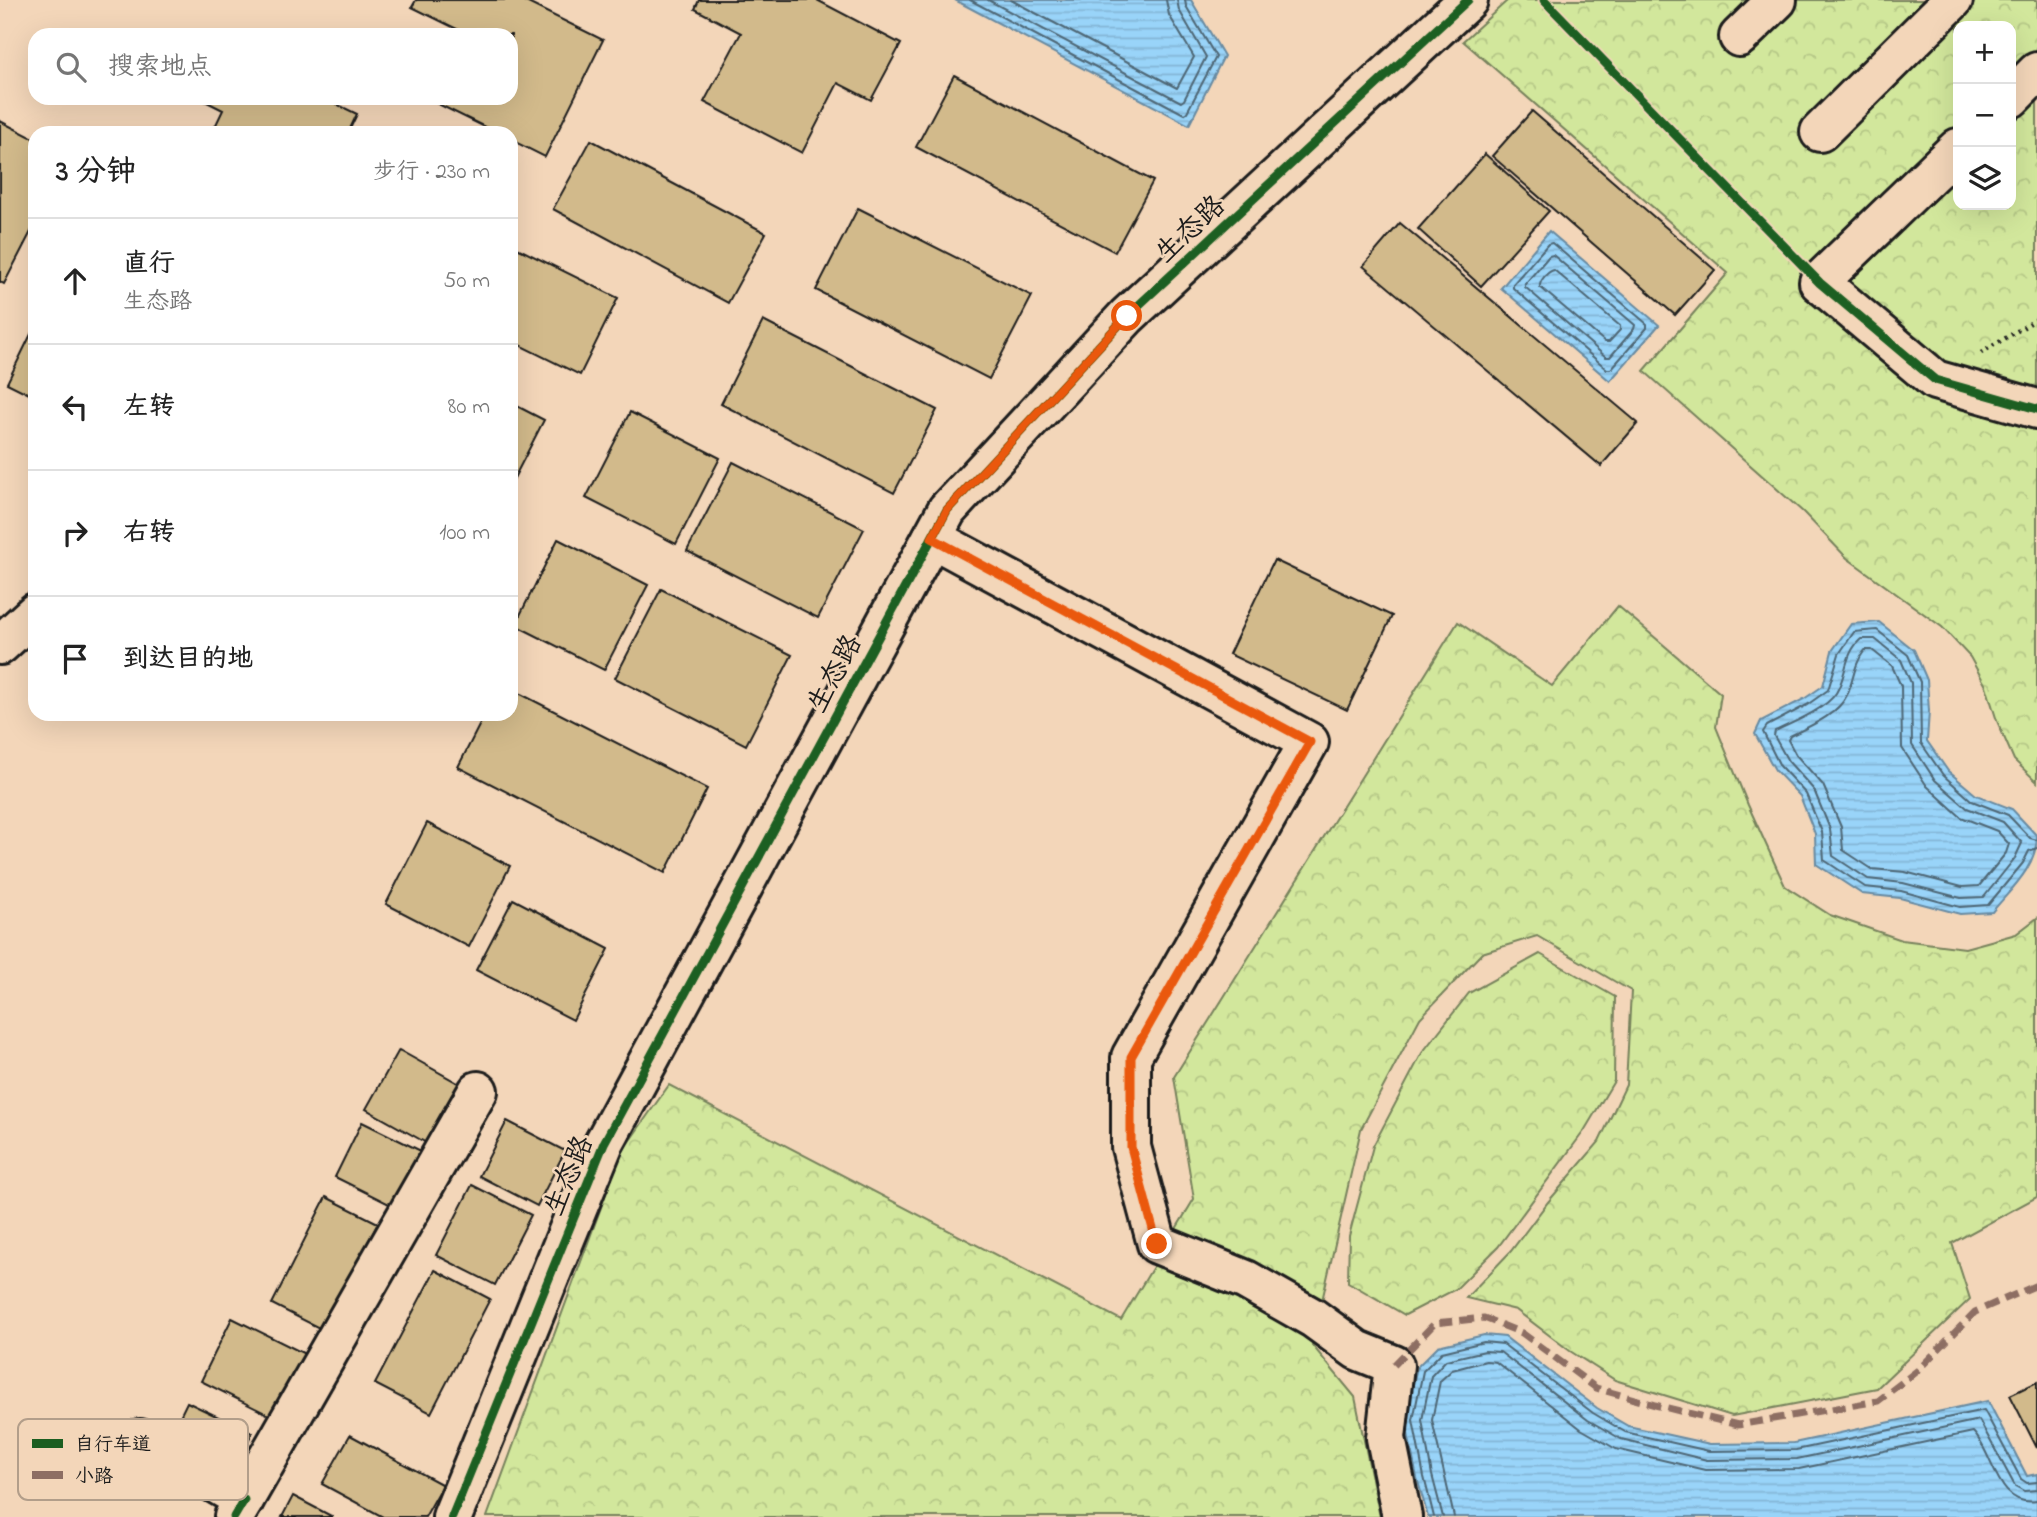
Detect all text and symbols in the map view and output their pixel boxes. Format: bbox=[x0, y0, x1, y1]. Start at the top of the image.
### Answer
map controls bbox=[1953, 21, 2016, 210]
button: + bbox=[1953, 21, 2016, 84]
search box bbox=[28, 28, 518, 105]
icon: search bbox=[52, 48, 90, 86]
text: 搜索地点 bbox=[108, 49, 212, 87]
button: − bbox=[1953, 84, 2016, 147]
button: layers bbox=[1953, 147, 2016, 210]
text: 3 分钟 bbox=[56, 151, 136, 195]
text: 步行 · 230 m bbox=[373, 156, 490, 189]
street label: 生态路 bbox=[1147, 187, 1236, 274]
text: 直行 bbox=[123, 246, 175, 284]
icon: ahead bbox=[56, 262, 94, 300]
text: 50 m bbox=[443, 265, 490, 298]
text: 生态路 bbox=[123, 286, 192, 319]
route start bbox=[1111, 300, 1142, 331]
icon: left bbox=[56, 388, 94, 426]
text: 左转 bbox=[123, 389, 175, 427]
text: 80 m bbox=[448, 391, 490, 424]
icon: right bbox=[56, 514, 94, 552]
text: 右转 bbox=[123, 515, 175, 553]
text: 100 m bbox=[439, 517, 490, 550]
street label: 生态路 bbox=[798, 628, 874, 721]
icon: arrive bbox=[56, 640, 94, 678]
text: 到达目的地 bbox=[123, 641, 253, 679]
street label: 生态路 bbox=[535, 1130, 606, 1223]
route end bbox=[1141, 1228, 1172, 1259]
legend bbox=[18, 1419, 248, 1500]
text: 自行车道 bbox=[75, 1432, 151, 1459]
text: 小路 bbox=[75, 1464, 113, 1491]

